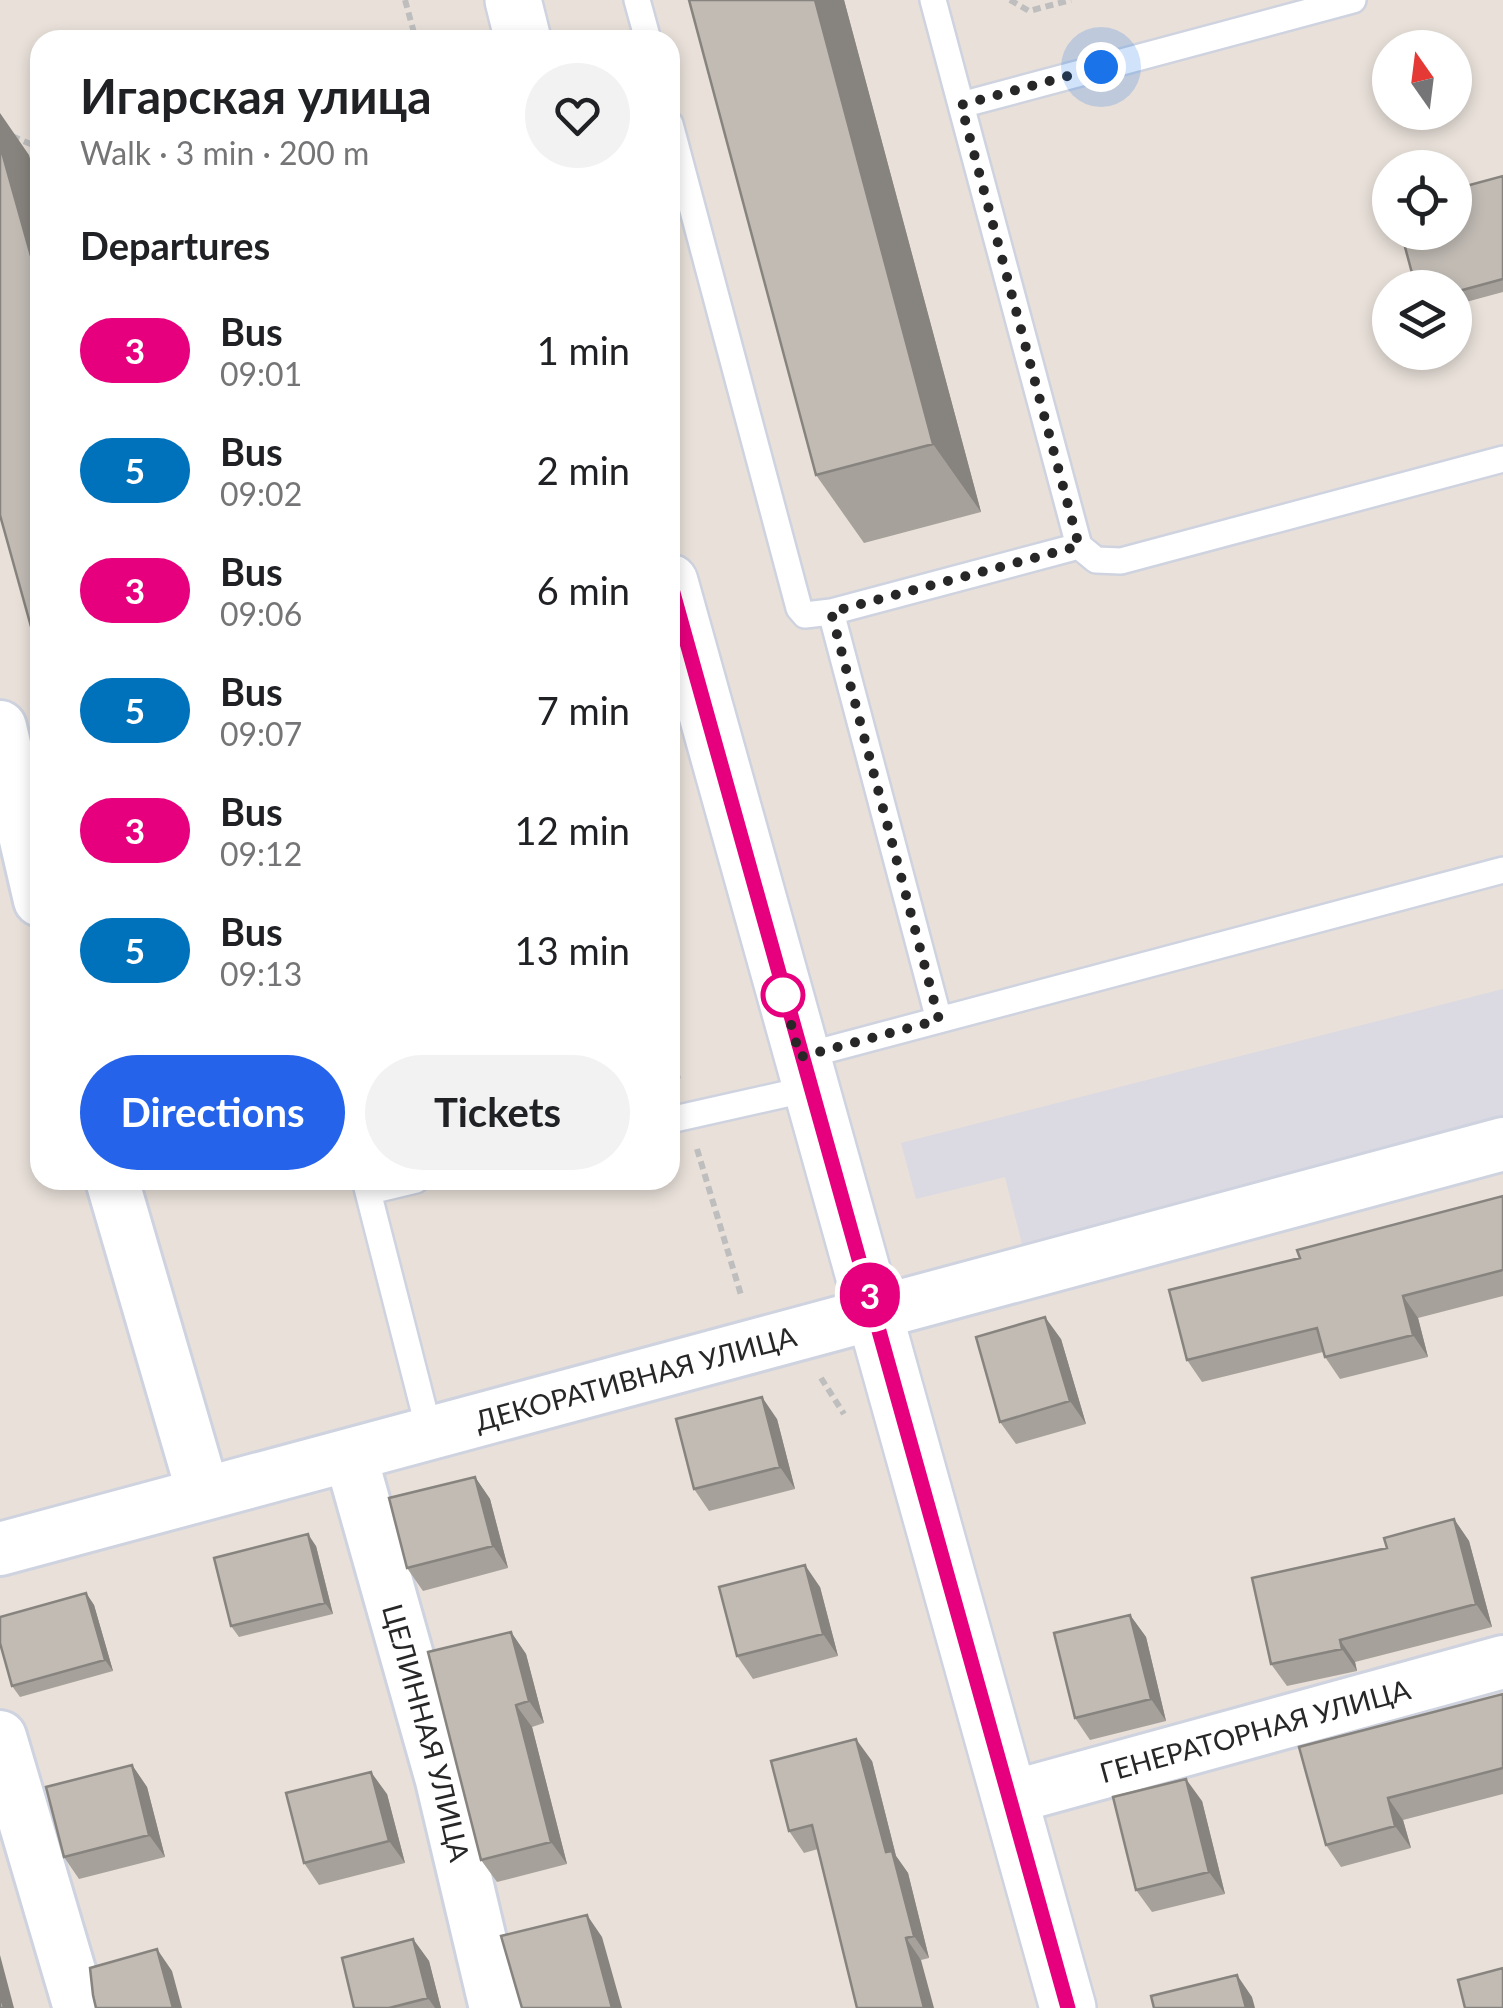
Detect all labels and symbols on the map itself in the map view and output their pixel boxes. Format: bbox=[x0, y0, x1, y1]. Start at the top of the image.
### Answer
north arrow bbox=[1372, 30, 1472, 130]
your location bbox=[1076, 42, 1126, 92]
unlabelled marker bbox=[762, 974, 804, 1016]
line badge: 3 bbox=[838, 1262, 902, 1328]
street label: ДЕКОРАТИВНАЯ УЛИЦА bbox=[471, 1318, 800, 1437]
street label: ЦЕЛИННАЯ УЛИЦА bbox=[376, 1600, 478, 1865]
street label: ГЕНЕРАТОРНАЯ УЛИЦА bbox=[1096, 1671, 1414, 1789]

